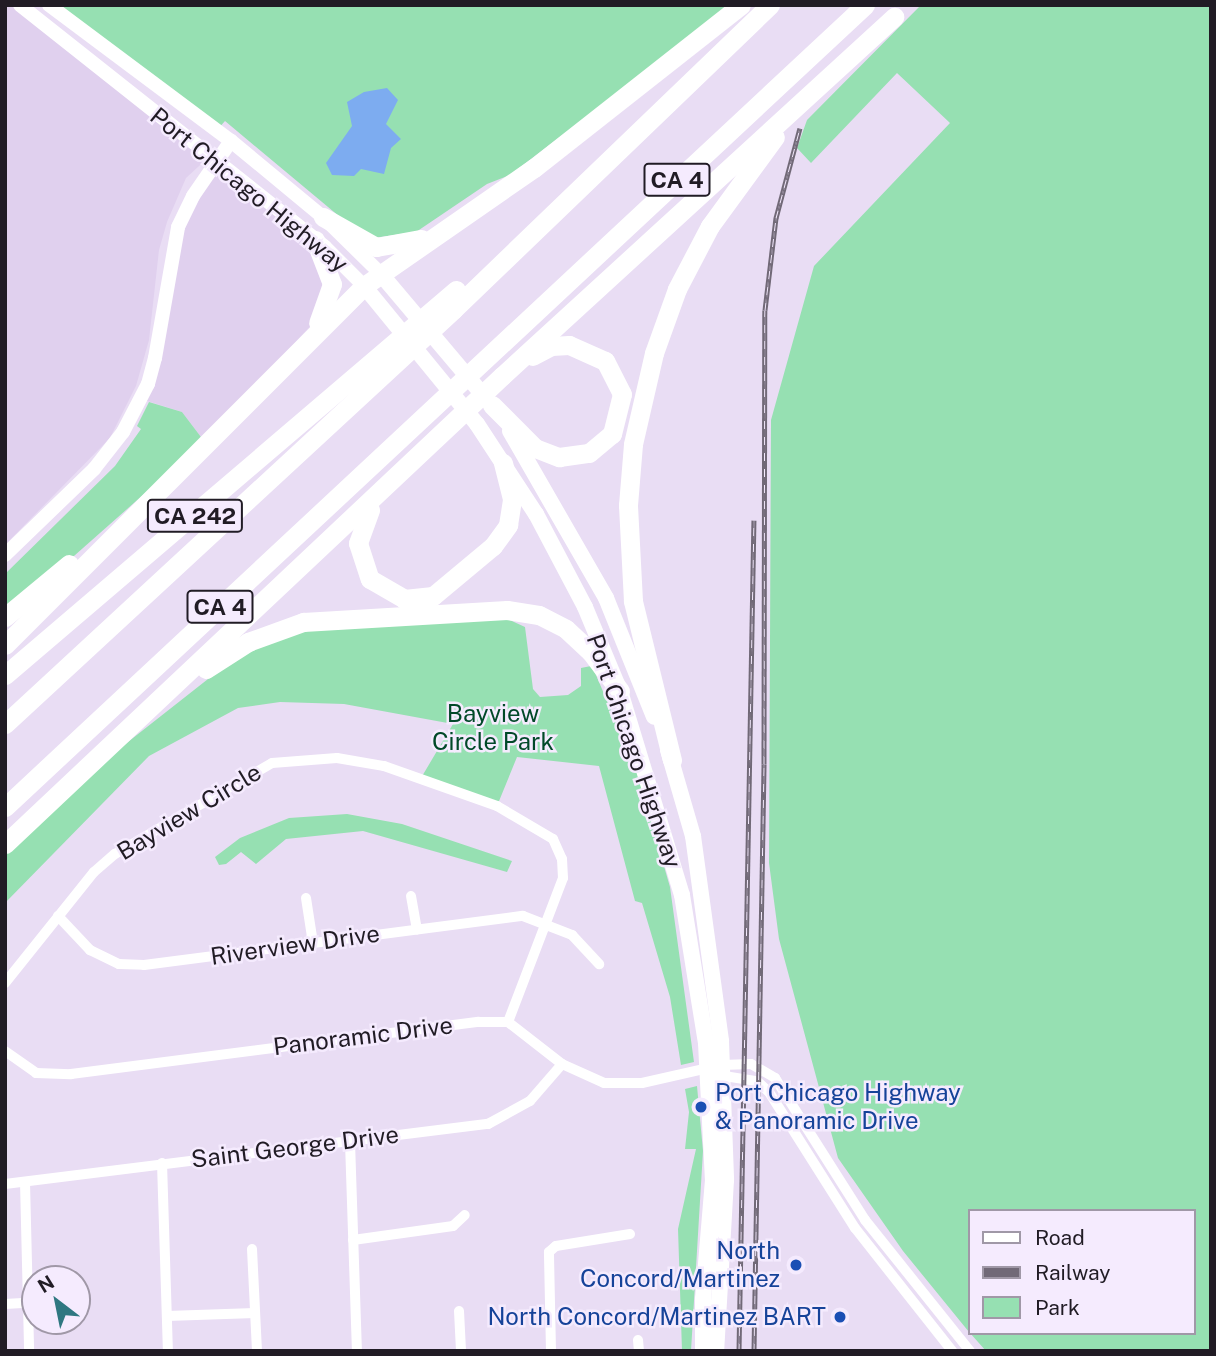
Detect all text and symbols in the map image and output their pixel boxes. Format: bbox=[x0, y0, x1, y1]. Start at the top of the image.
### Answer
street label: Port Chicago Highway bbox=[144, 101, 354, 279]
road number: CA 4 bbox=[642, 160, 712, 200]
road number: CA 242 bbox=[146, 496, 244, 536]
road number: CA 4 bbox=[185, 587, 255, 626]
street label: Port Chicago Highway bbox=[580, 630, 688, 872]
park label: Bayview Circle Park bbox=[432, 700, 554, 756]
street label: Bayview Circle bbox=[112, 758, 266, 866]
street label: Riverview Drive bbox=[209, 919, 381, 971]
street label: Panoramic Drive bbox=[271, 1011, 455, 1061]
place label: Port Chicago Highway & Panoramic Drive bbox=[715, 1079, 961, 1135]
marker: Port Chicago Highway & Panoramic Drive bbox=[693, 1099, 709, 1115]
street label: Saint George Drive bbox=[190, 1120, 400, 1174]
legend bbox=[968, 1209, 1195, 1335]
text: Road bbox=[1035, 1225, 1085, 1250]
place label: North Concord/Martinez bbox=[580, 1237, 780, 1293]
marker: North Concord/Martinez bbox=[786, 1255, 806, 1275]
text: Railway bbox=[1035, 1260, 1111, 1285]
north arrow bbox=[21, 1265, 91, 1335]
text: N bbox=[34, 1271, 58, 1297]
text: Park bbox=[1035, 1295, 1080, 1320]
place label: North Concord/Martinez BART bbox=[487, 1303, 826, 1331]
marker: North Concord/Martinez BART bbox=[832, 1309, 848, 1325]

